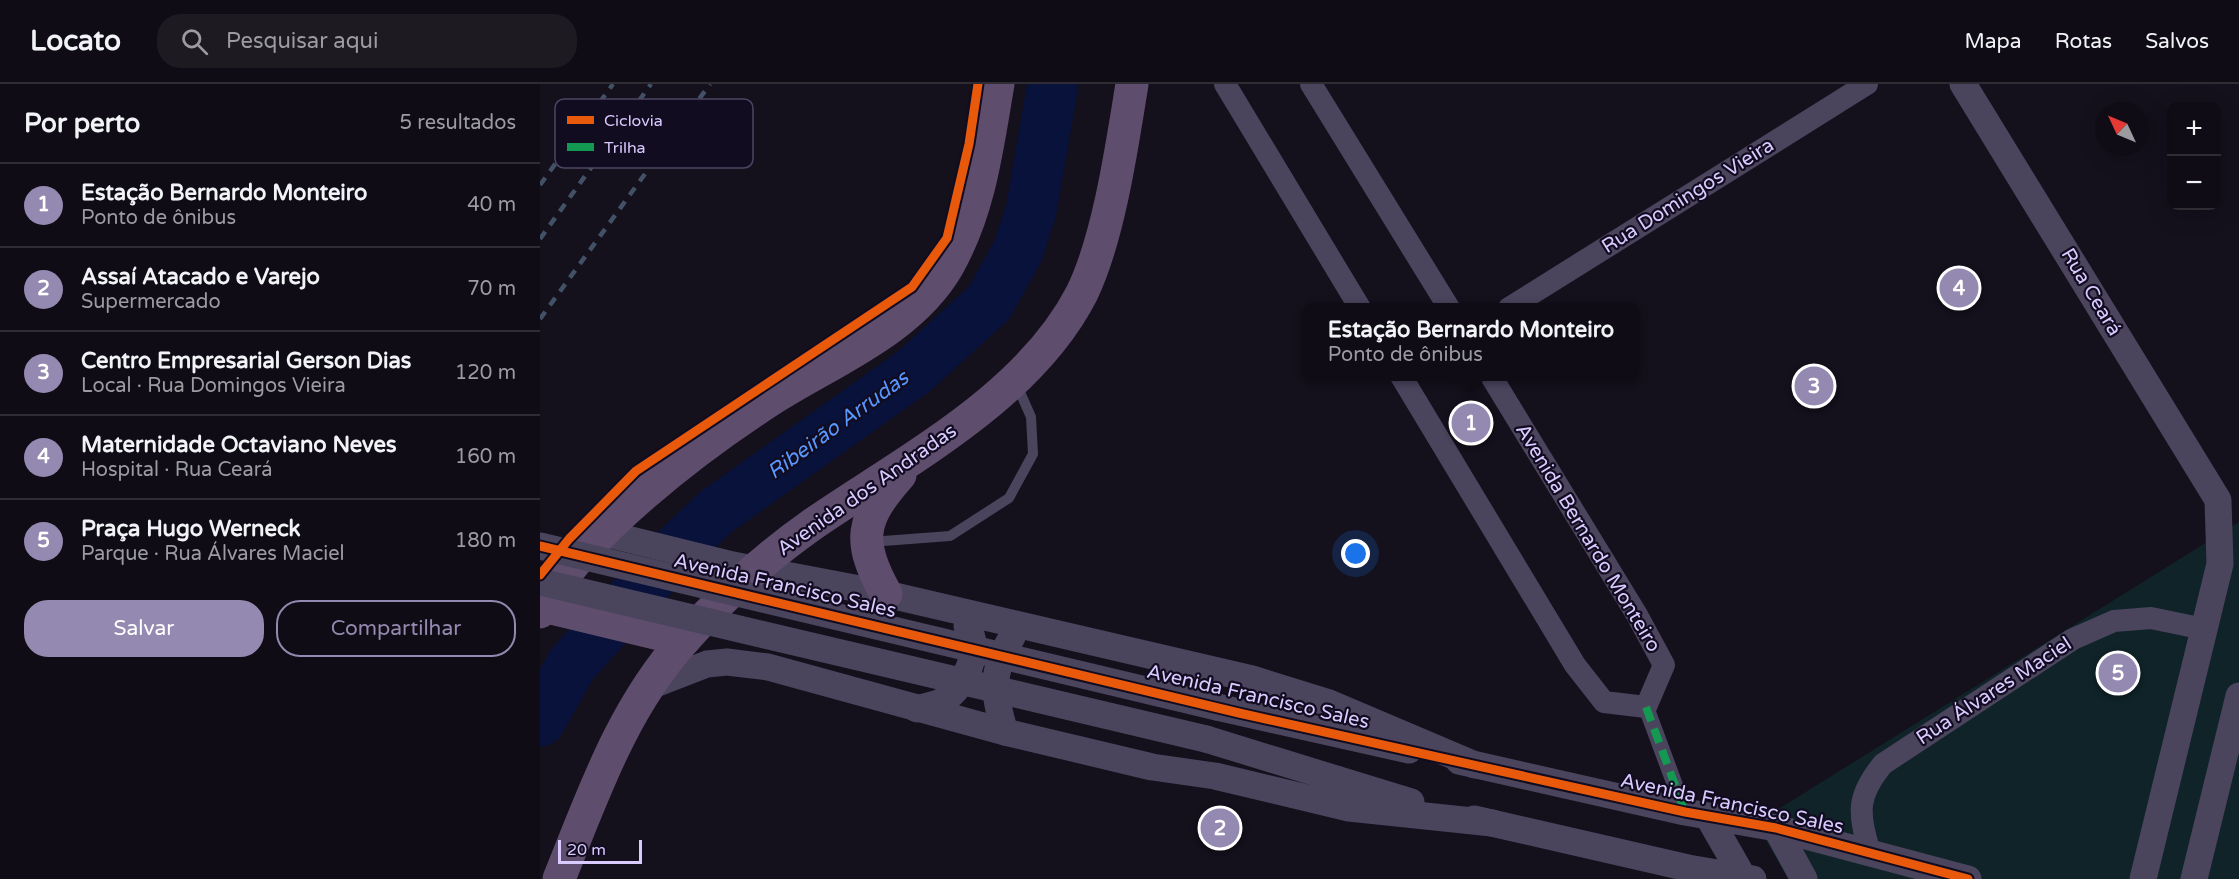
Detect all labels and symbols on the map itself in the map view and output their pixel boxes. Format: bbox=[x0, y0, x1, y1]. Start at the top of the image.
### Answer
legend bbox=[555, 99, 753, 168]
north arrow bbox=[2095, 102, 2149, 156]
text: Ciclovia bbox=[604, 111, 663, 131]
street label: Rua Domingos Vieira bbox=[1597, 133, 1779, 259]
text: Trilha bbox=[604, 138, 646, 158]
street label: Rua Ceará bbox=[2056, 244, 2126, 340]
pin: 4 bbox=[1940, 266, 1978, 310]
water label: Ribeirão Arrudas bbox=[763, 364, 915, 485]
pin: 3 bbox=[1794, 364, 1834, 408]
pin: 1 bbox=[1452, 400, 1490, 446]
street label: Avenida dos Andradas bbox=[773, 419, 961, 561]
street label: Avenida Bernardo Monteiro bbox=[1510, 419, 1666, 657]
your location bbox=[1341, 539, 1370, 568]
street label: Avenida Francisco Sales bbox=[671, 549, 899, 623]
street label: Rua Álvares Maciel bbox=[1911, 631, 2076, 750]
pin: 5 bbox=[2098, 650, 2138, 696]
street label: Avenida Francisco Sales bbox=[1144, 660, 1372, 734]
street label: Avenida Francisco Sales bbox=[1618, 769, 1846, 839]
pin: 2 bbox=[1200, 806, 1240, 850]
scale bar bbox=[558, 837, 642, 864]

